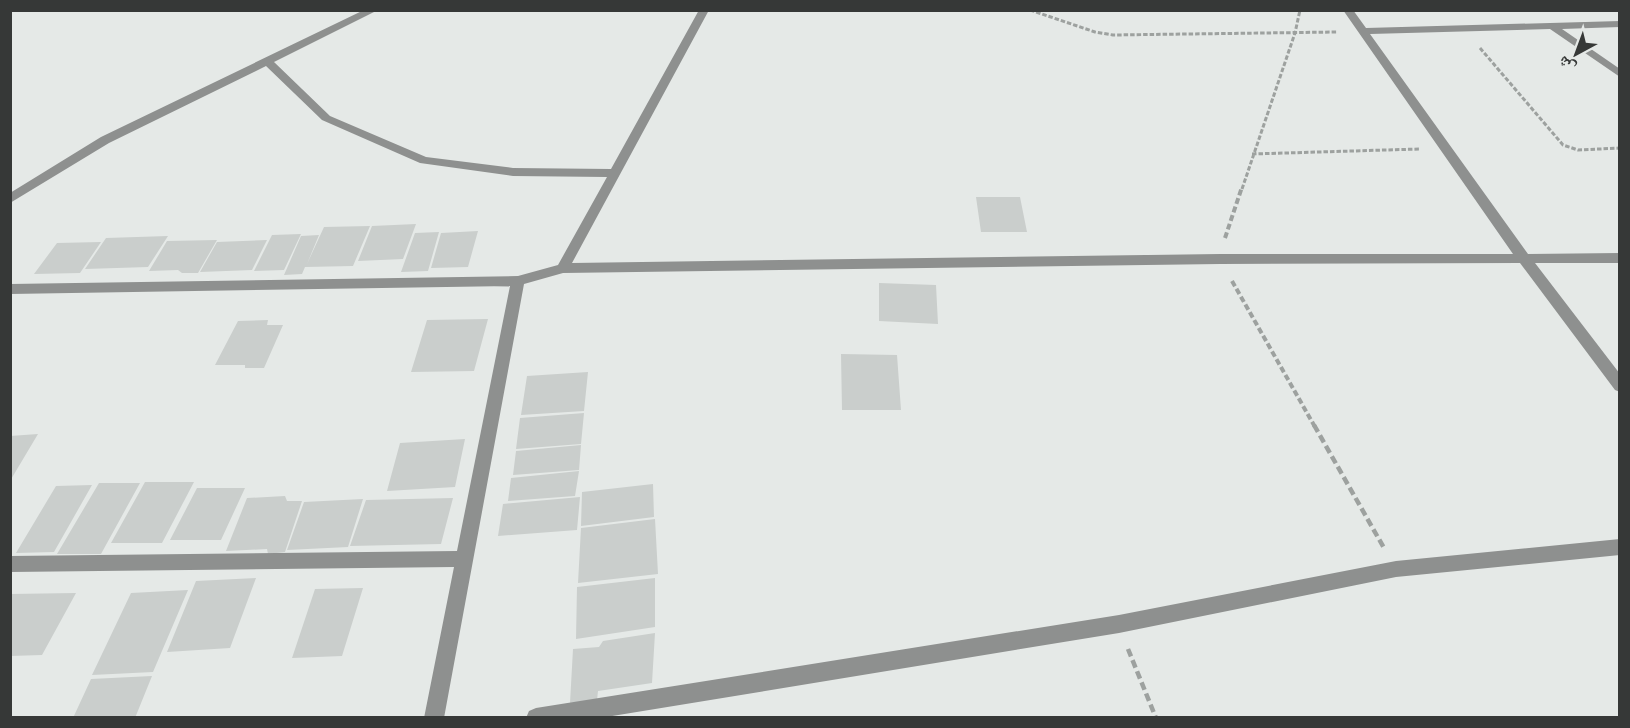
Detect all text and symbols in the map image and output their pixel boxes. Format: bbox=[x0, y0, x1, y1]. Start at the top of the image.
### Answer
north arrow bbox=[1546, 24, 1606, 84]
text: ش bbox=[1554, 52, 1579, 77]

